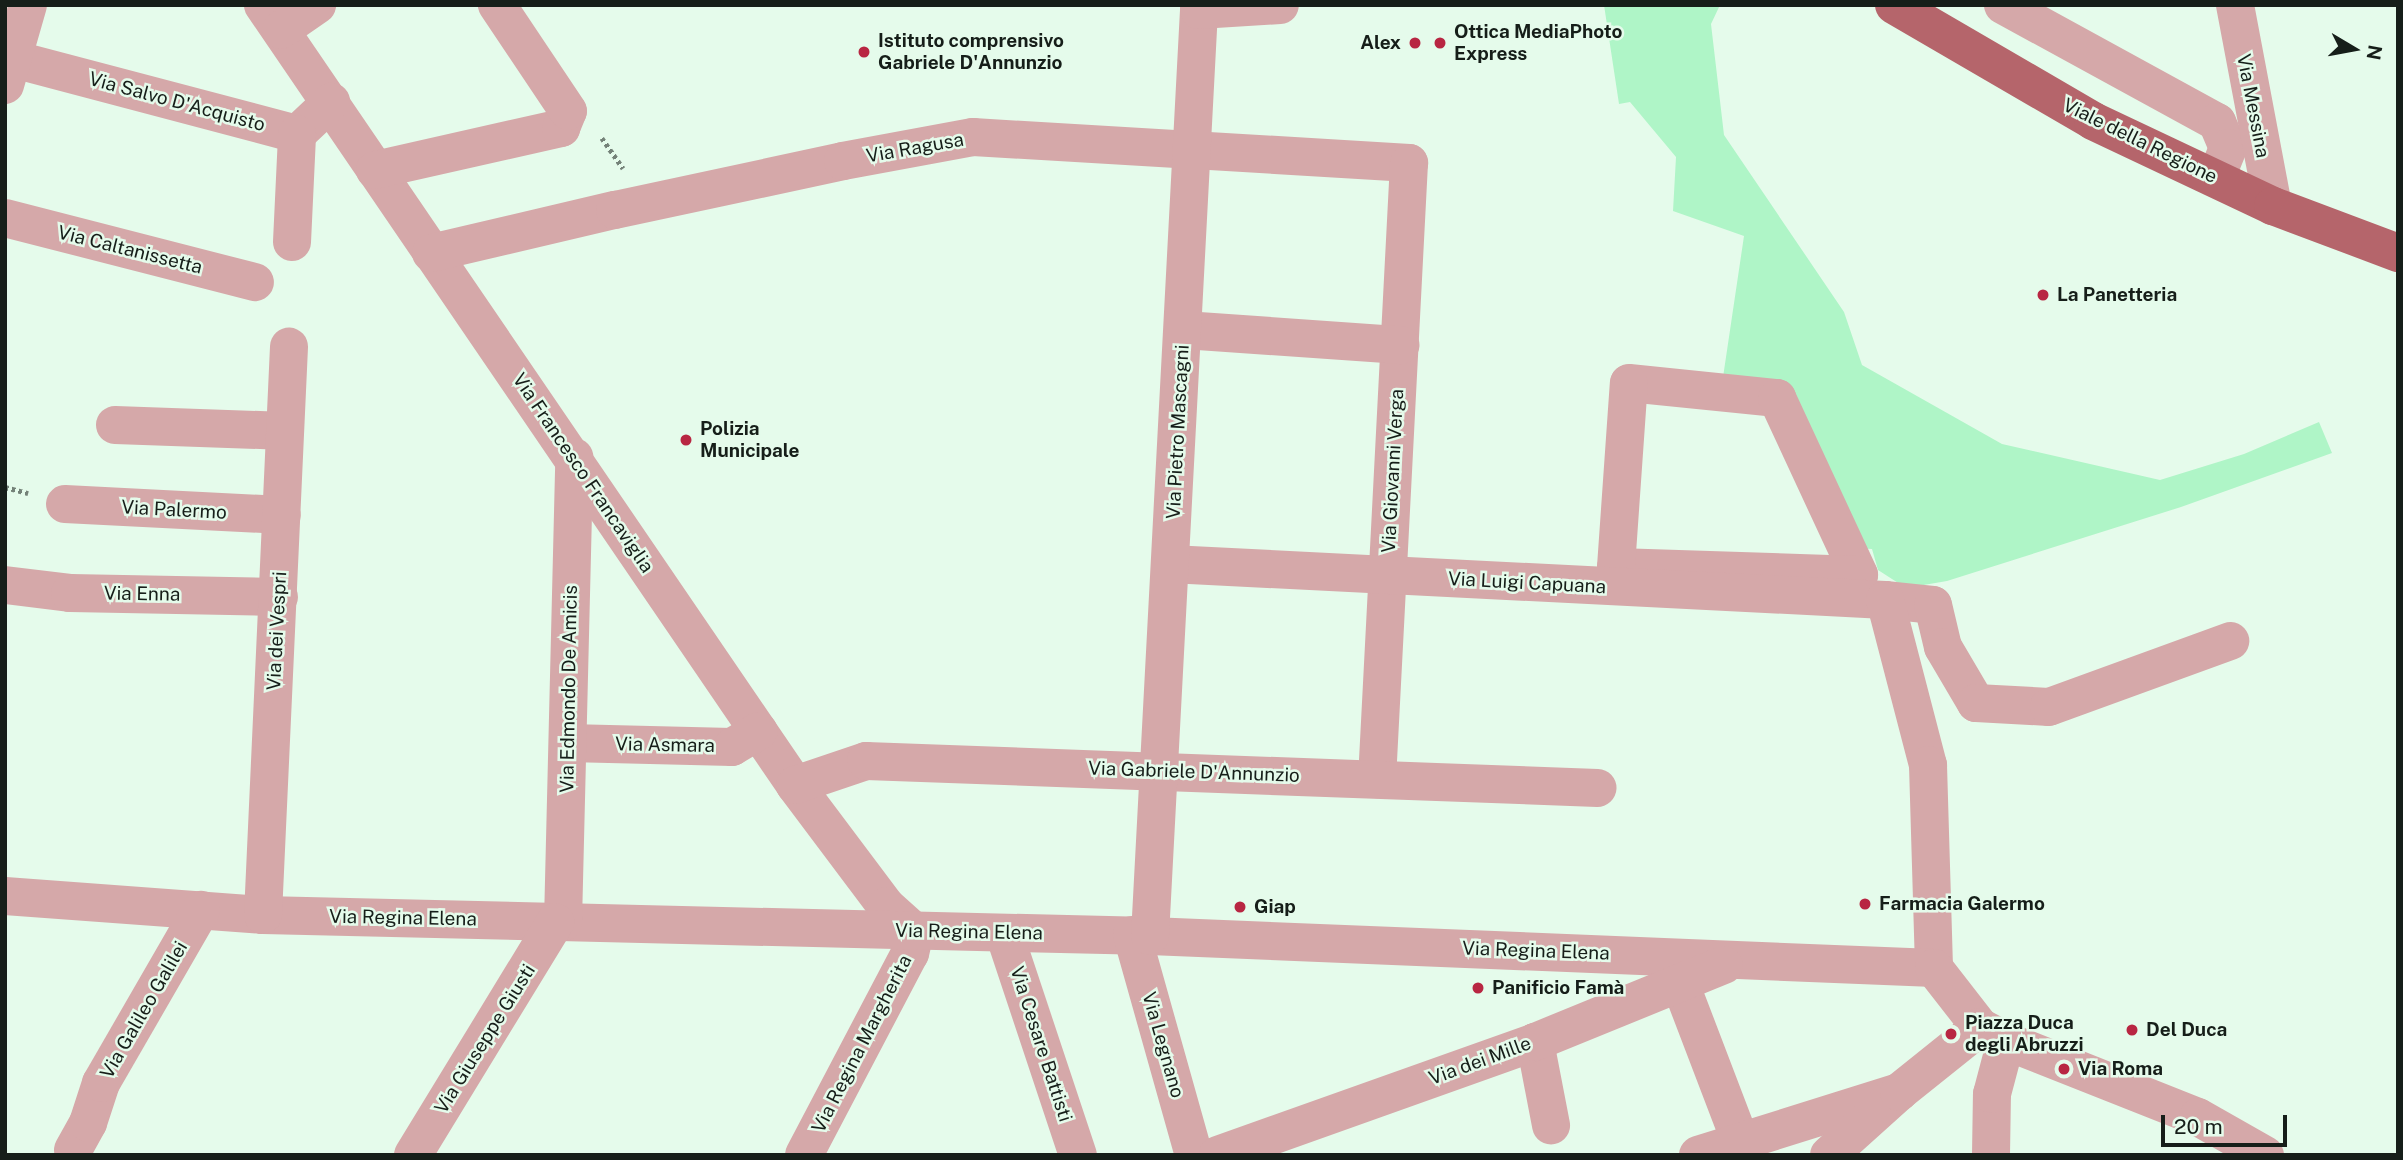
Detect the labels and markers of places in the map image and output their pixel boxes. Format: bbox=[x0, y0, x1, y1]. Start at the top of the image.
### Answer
place label: Ottica MediaPhoto Express bbox=[1454, 21, 1622, 65]
place label: Istituto comprensivo Gabriele D'Annunzio bbox=[878, 30, 1064, 74]
place label: Alex bbox=[1360, 32, 1401, 54]
marker: Alex bbox=[1407, 35, 1423, 51]
marker: Ottica MediaPhoto Express bbox=[1432, 35, 1448, 51]
marker: Istituto comprensivo Gabriele D'Annunzio bbox=[856, 44, 872, 60]
place label: La Panetteria bbox=[2057, 284, 2177, 306]
marker: La Panetteria bbox=[2035, 287, 2051, 303]
place label: Polizia Municipale bbox=[700, 418, 799, 462]
marker: Polizia Municipale bbox=[678, 432, 694, 448]
place label: Farmacia Galermo bbox=[1879, 893, 2045, 915]
place label: Giap bbox=[1254, 896, 1296, 918]
marker: Farmacia Galermo bbox=[1857, 896, 1873, 912]
marker: Giap bbox=[1232, 899, 1248, 915]
place label: Panificio Famà bbox=[1492, 977, 1624, 999]
marker: Panificio Famà bbox=[1470, 980, 1486, 996]
place label: Piazza Duca degli Abruzzi bbox=[1965, 1012, 2084, 1056]
place label: Del Duca bbox=[2146, 1019, 2227, 1041]
marker: Del Duca bbox=[2124, 1022, 2140, 1038]
marker: Piazza Duca degli Abruzzi bbox=[1943, 1026, 1959, 1042]
place label: Via Roma bbox=[2078, 1058, 2163, 1080]
marker: Via Roma bbox=[2056, 1061, 2072, 1077]

